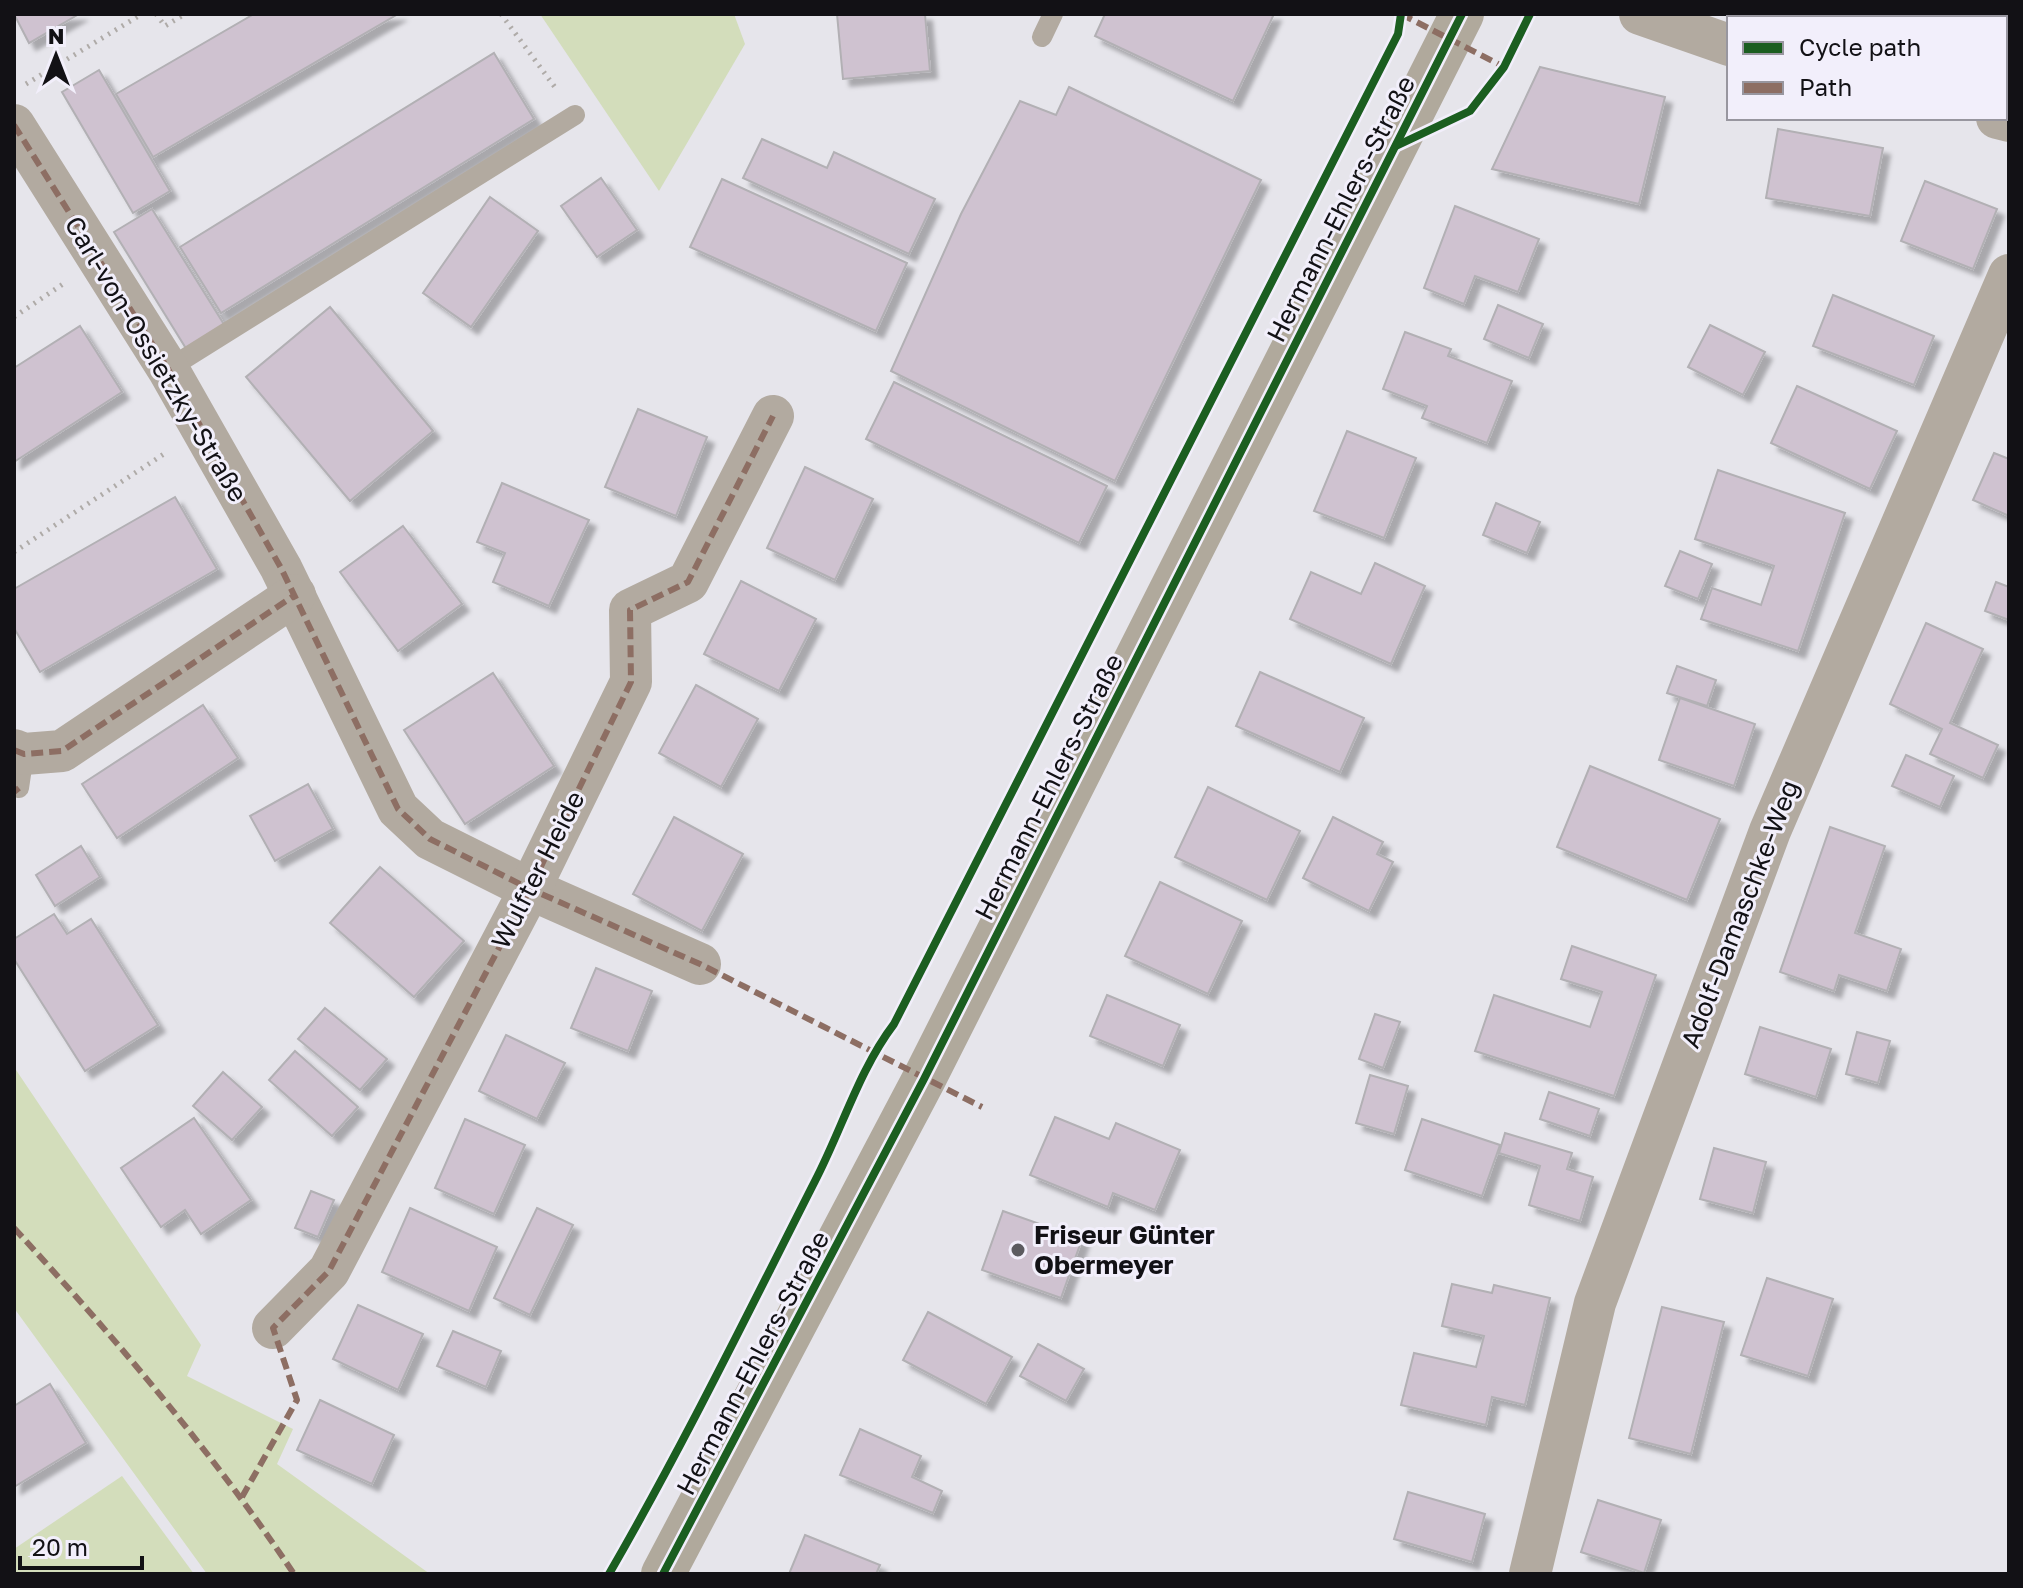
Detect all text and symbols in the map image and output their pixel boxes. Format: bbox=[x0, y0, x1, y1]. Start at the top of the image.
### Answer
north arrow bbox=[16, 16, 96, 96]
legend bbox=[1727, 16, 2007, 120]
text: N bbox=[48, 22, 64, 49]
text: Cycle path bbox=[1799, 32, 1921, 61]
street label: Hermann-Ehlers-Straße bbox=[1260, 70, 1421, 347]
text: Path bbox=[1799, 72, 1852, 101]
street label: Carl-von-Ossietzky-Straße bbox=[59, 210, 254, 507]
street label: Hermann-Ehlers-Straße bbox=[968, 648, 1129, 925]
street label: Adolf-Damaschke-Weg bbox=[1674, 776, 1805, 1052]
street label: Wulfter Heide bbox=[485, 786, 591, 954]
place label: Friseur Günter Obermeyer bbox=[1034, 1219, 1215, 1280]
street label: Hermann-Ehlers-Straße bbox=[670, 1225, 835, 1500]
marker: Friseur Günter Obermeyer bbox=[1009, 1241, 1027, 1259]
scale bar bbox=[20, 1520, 142, 1570]
text: 20 m bbox=[32, 1532, 88, 1561]

